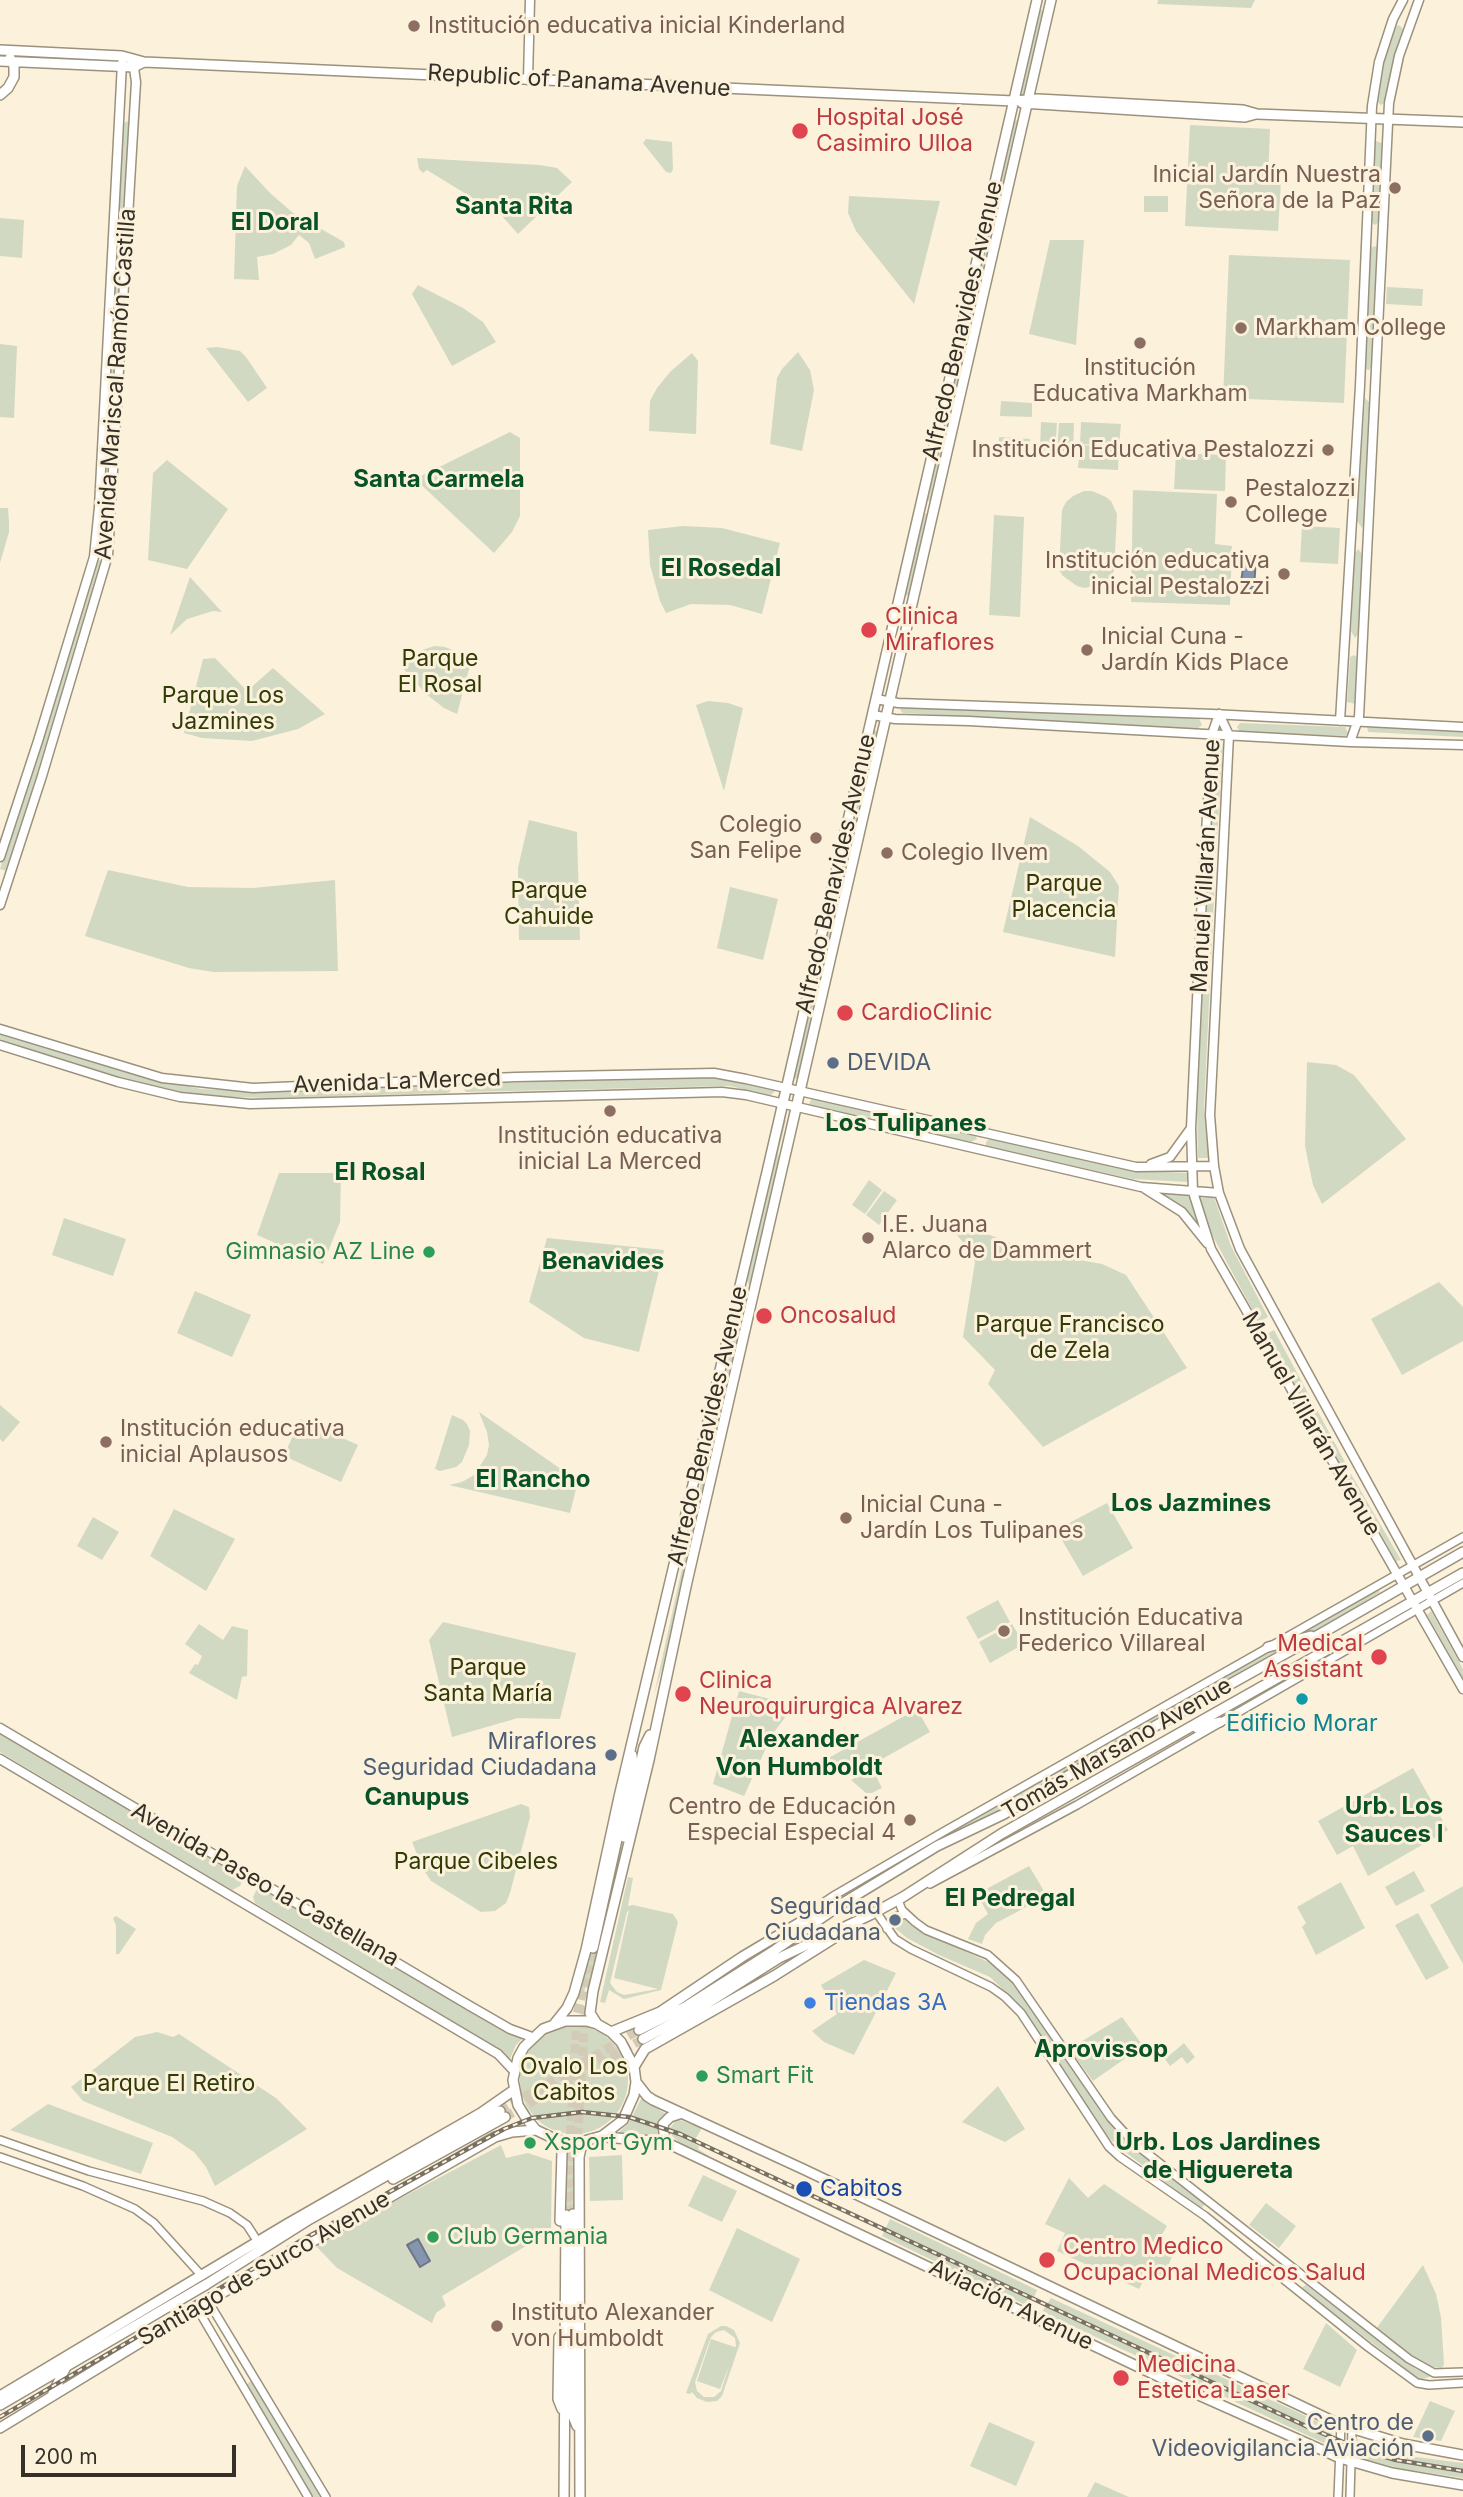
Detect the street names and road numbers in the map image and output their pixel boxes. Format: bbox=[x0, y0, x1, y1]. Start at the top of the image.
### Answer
street label: Republic of Panama Avenue bbox=[427, 59, 731, 103]
street label: Alfredo Benavides Avenue bbox=[917, 179, 1009, 463]
street label: Avenida Mariscal Ramón Castilla bbox=[90, 207, 142, 561]
street label: Alfredo Benavides Avenue bbox=[790, 732, 882, 1016]
street label: Manuel Villarán Avenue bbox=[1186, 738, 1226, 994]
street label: Avenida La Merced bbox=[292, 1065, 502, 1099]
street label: Alfredo Benavides Avenue bbox=[662, 1284, 754, 1568]
street label: Manuel Villarán Avenue bbox=[1235, 1307, 1387, 1541]
street label: Tomás Marsano Avenue bbox=[997, 1672, 1237, 1826]
street label: Avenida Paseo la Castellana bbox=[126, 1797, 404, 1973]
street label: Santiago de Surco Avenue bbox=[133, 2185, 395, 2353]
street label: Aviación Avenue bbox=[924, 2253, 1098, 2357]

